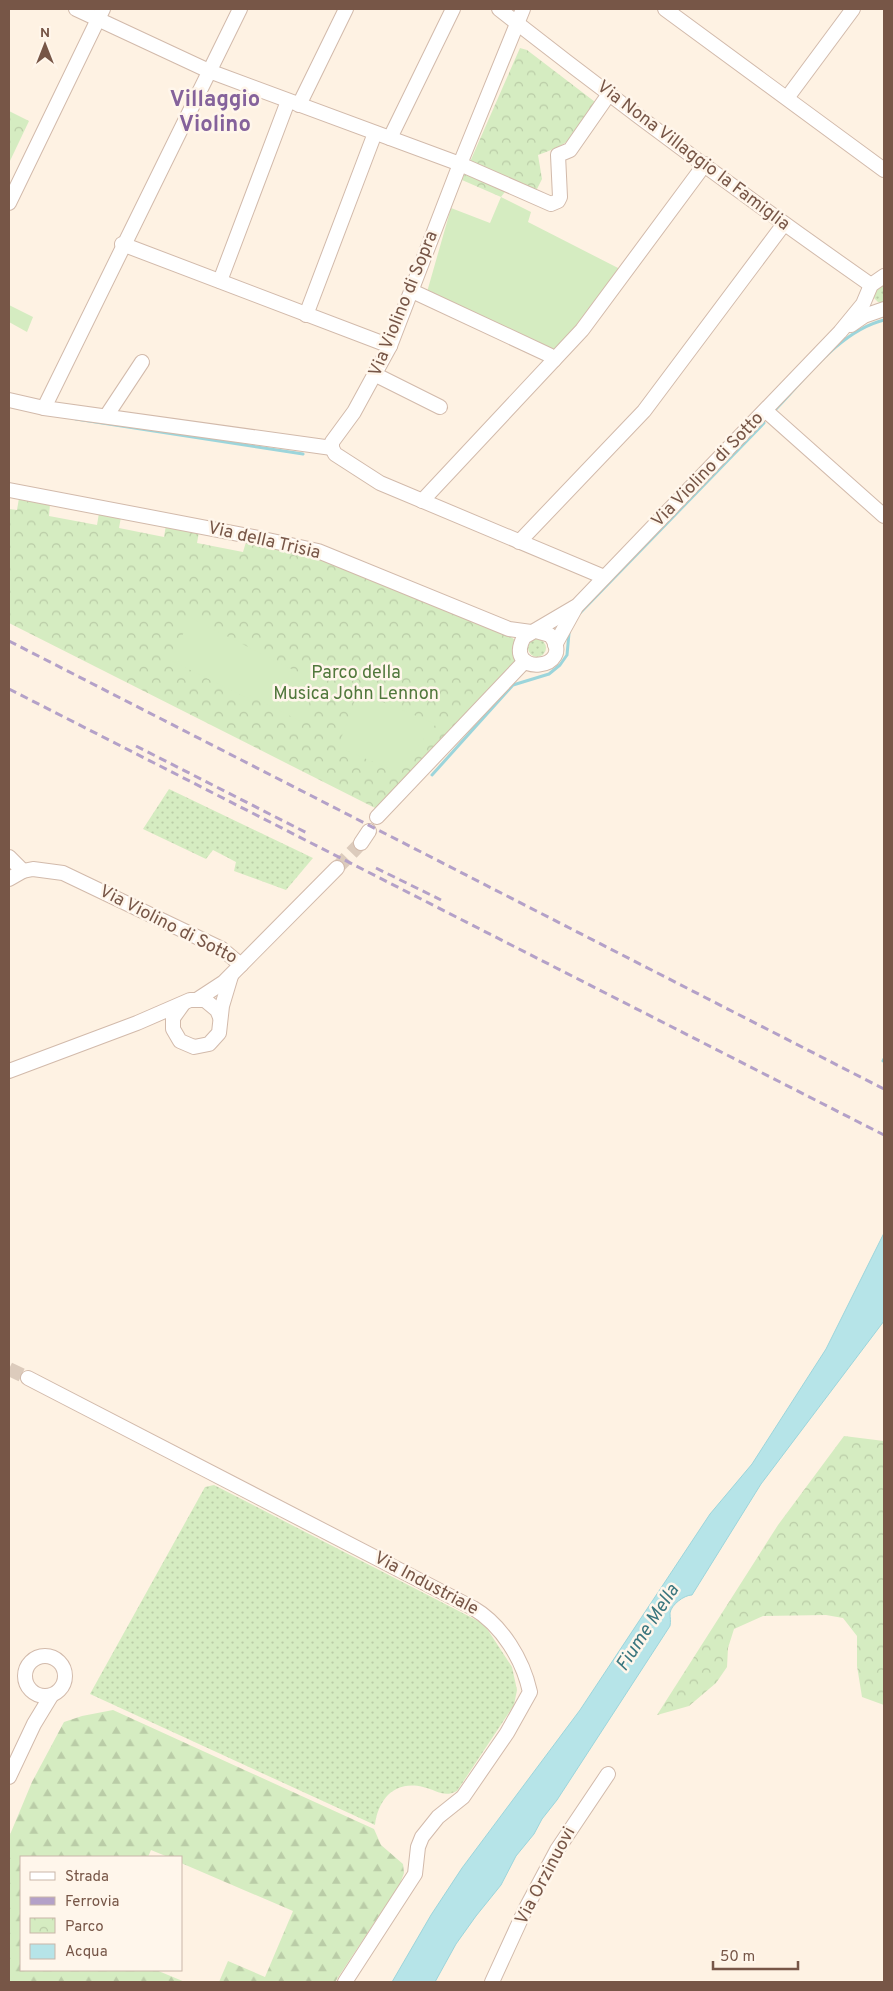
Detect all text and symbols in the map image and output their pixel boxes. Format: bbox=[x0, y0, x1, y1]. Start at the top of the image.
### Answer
north arrow bbox=[20, 20, 70, 70]
text: N bbox=[40, 25, 50, 42]
street label: Via Nona Villaggio la Famiglia bbox=[592, 76, 794, 236]
district label: Villaggio Violino bbox=[170, 87, 260, 139]
street label: Via Violino di Sopra bbox=[364, 228, 444, 380]
street label: Via Violino di Sotto bbox=[647, 407, 769, 533]
street label: Via della Trisia bbox=[205, 517, 323, 565]
park label: Parco della Musica John Lennon bbox=[273, 662, 439, 706]
street label: Via Violino di Sotto bbox=[95, 880, 241, 970]
street label: Via Industriale bbox=[370, 1547, 482, 1621]
water label: Fiume Mella bbox=[611, 1580, 685, 1676]
street label: Via Orzinuovi bbox=[511, 1823, 581, 1929]
legend bbox=[20, 1856, 182, 1971]
text: Strada bbox=[65, 1868, 109, 1887]
text: Ferrovia bbox=[65, 1893, 119, 1912]
text: Parco bbox=[65, 1918, 104, 1937]
scale bar bbox=[713, 1938, 798, 1970]
text: Acqua bbox=[65, 1943, 108, 1962]
text: 50 m bbox=[720, 1948, 755, 1967]

